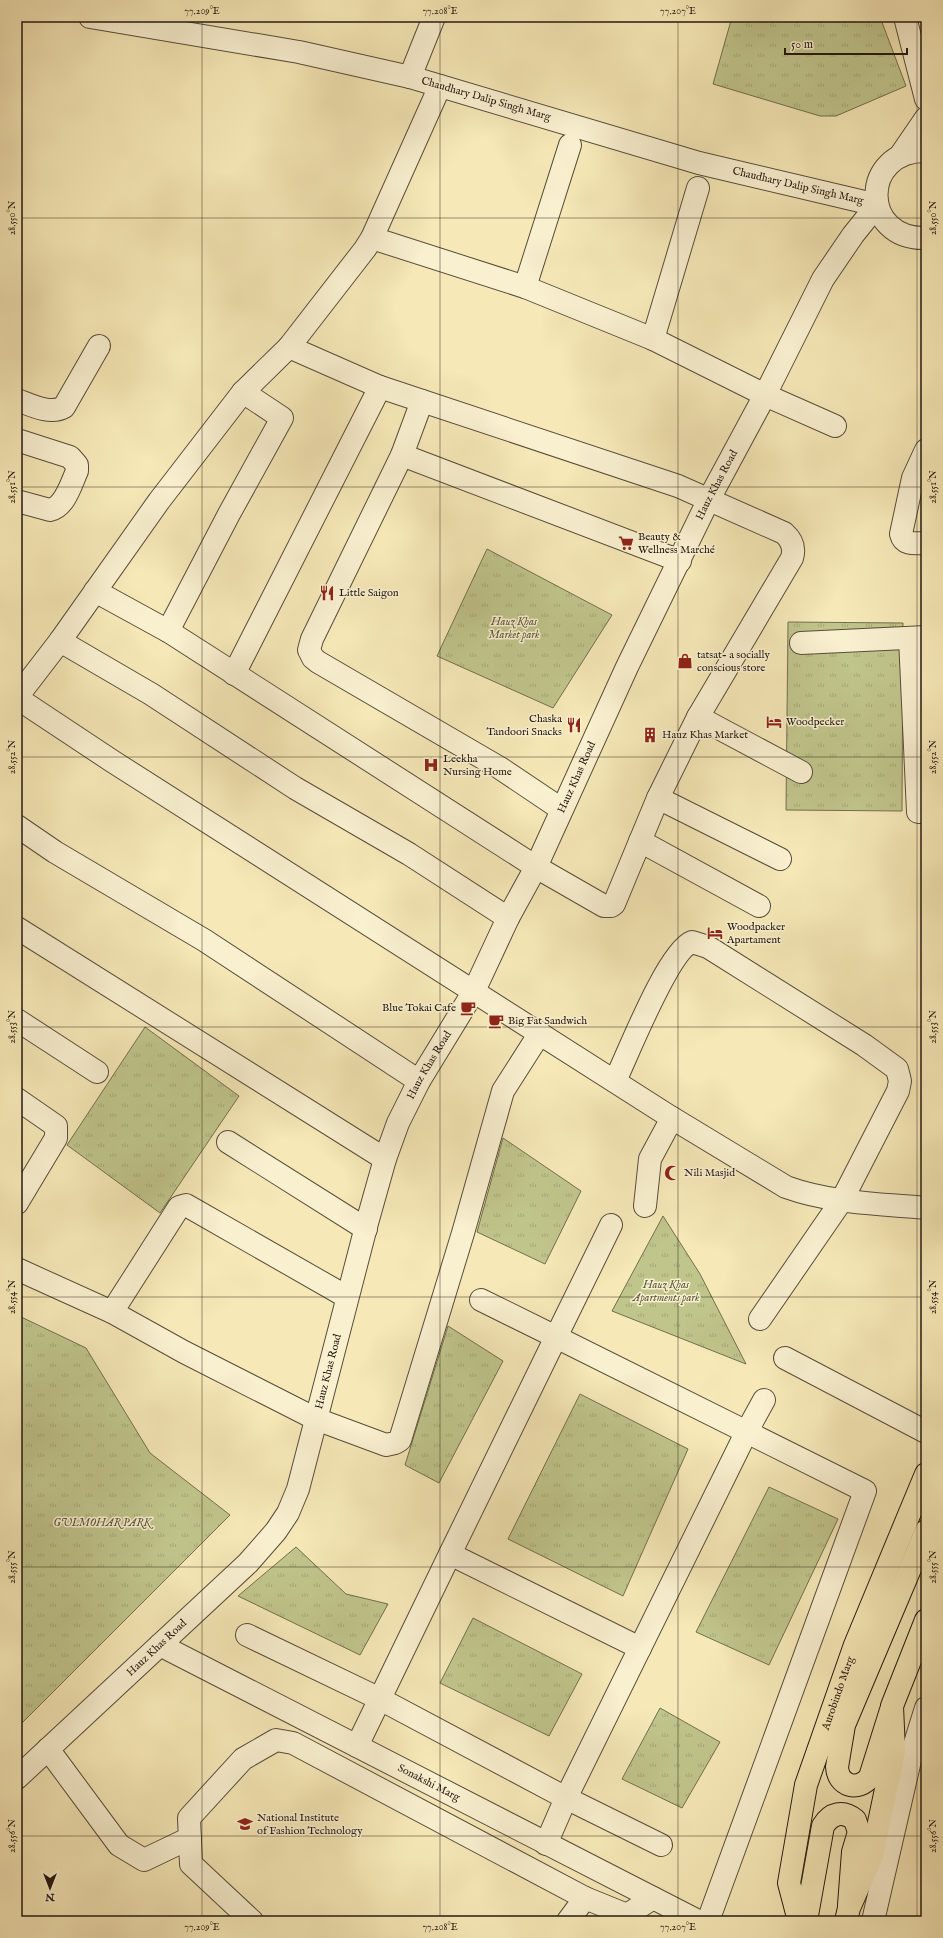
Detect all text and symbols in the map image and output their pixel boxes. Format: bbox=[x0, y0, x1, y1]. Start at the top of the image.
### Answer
text: 77.209°E bbox=[184, 5, 220, 18]
text: 77.208°E bbox=[422, 5, 458, 18]
text: 77.207°E bbox=[660, 5, 696, 18]
scale bar bbox=[785, 30, 907, 56]
text: 50 m bbox=[791, 37, 813, 52]
street label: Chaudhary Dalip Singh Marg bbox=[420, 74, 553, 124]
street label: Chaudhary Dalip Singh Marg bbox=[731, 164, 866, 208]
text: 28.550°N bbox=[6, 200, 19, 235]
text: 28.550°N bbox=[927, 200, 940, 235]
street label: Hauz Khas Road bbox=[693, 448, 741, 522]
text: 28.551°N bbox=[6, 470, 19, 504]
text: 28.551°N bbox=[927, 470, 940, 504]
place label: Beauty & Wellness Marché bbox=[638, 530, 715, 557]
supermarket icon: Beauty & Wellness Marché bbox=[617, 534, 635, 552]
restaurant icon: Little Saigon bbox=[318, 584, 336, 602]
place label: Little Saigon bbox=[339, 586, 399, 600]
park label: Hauz Khas Market park bbox=[488, 615, 540, 642]
place label: tatsat- a socially conscious store bbox=[697, 648, 770, 675]
shop icon: tatsat- a socially conscious store bbox=[676, 652, 694, 670]
place label: Chaska Tandoori Snacks bbox=[486, 712, 562, 739]
hotel icon: Woodpecker bbox=[765, 713, 783, 731]
place label: Woodpecker bbox=[786, 715, 844, 729]
restaurant icon: Chaska Tandoori Snacks bbox=[565, 716, 583, 734]
building icon: Hauz Khas Market bbox=[641, 726, 659, 744]
place label: Hauz Khas Market bbox=[662, 728, 748, 742]
text: 28.552°N bbox=[6, 739, 19, 774]
street label: Hauz Khas Road bbox=[554, 739, 599, 815]
text: 28.552°N bbox=[927, 739, 940, 774]
place label: Leekha Nursing Home bbox=[443, 752, 512, 779]
hospital icon: Leekha Nursing Home bbox=[422, 756, 440, 774]
place label: Woodpacker Apartament bbox=[726, 920, 785, 947]
hotel icon: Woodpacker Apartament bbox=[706, 924, 724, 942]
cafe icon: Blue Tokai Cafe bbox=[459, 999, 477, 1017]
place label: Blue Tokai Cafe bbox=[382, 1001, 456, 1015]
text: 28.553°N bbox=[6, 1010, 19, 1044]
text: 28.553°N bbox=[927, 1010, 940, 1044]
cafe icon: Big Fat Sandwich bbox=[487, 1012, 505, 1030]
place label: Big Fat Sandwich bbox=[508, 1014, 587, 1028]
street label: Hauz Khas Road bbox=[404, 1028, 455, 1102]
mosque icon: Nili Masjid bbox=[663, 1164, 681, 1182]
place label: Nili Masjid bbox=[684, 1166, 735, 1180]
park label: Hauz Khas Apartments park bbox=[632, 1278, 700, 1305]
text: 28.554°N bbox=[6, 1279, 19, 1314]
text: 28.554°N bbox=[927, 1279, 940, 1314]
street label: Hauz Khas Road bbox=[312, 1332, 345, 1411]
park label: GULMOHAR PARK bbox=[53, 1516, 153, 1530]
text: 28.555°N bbox=[6, 1550, 19, 1584]
text: 28.555°N bbox=[927, 1550, 940, 1584]
street label: Hauz Khas Road bbox=[124, 1616, 190, 1679]
street label: Aurobindo Marg bbox=[818, 1654, 858, 1733]
street label: Sonakshi Marg bbox=[395, 1761, 463, 1805]
place label: National Institute of Fashion Technology bbox=[257, 1811, 363, 1838]
school or university icon: National Institute of Fashion Technology bbox=[236, 1815, 254, 1833]
text: 28.556°N bbox=[6, 1819, 19, 1853]
text: 28.556°N bbox=[927, 1819, 940, 1853]
north arrow bbox=[30, 1868, 70, 1908]
text: N bbox=[45, 1890, 56, 1904]
text: 77.209°E bbox=[184, 1921, 220, 1934]
text: 77.208°E bbox=[422, 1921, 458, 1934]
text: 77.207°E bbox=[660, 1921, 696, 1934]

